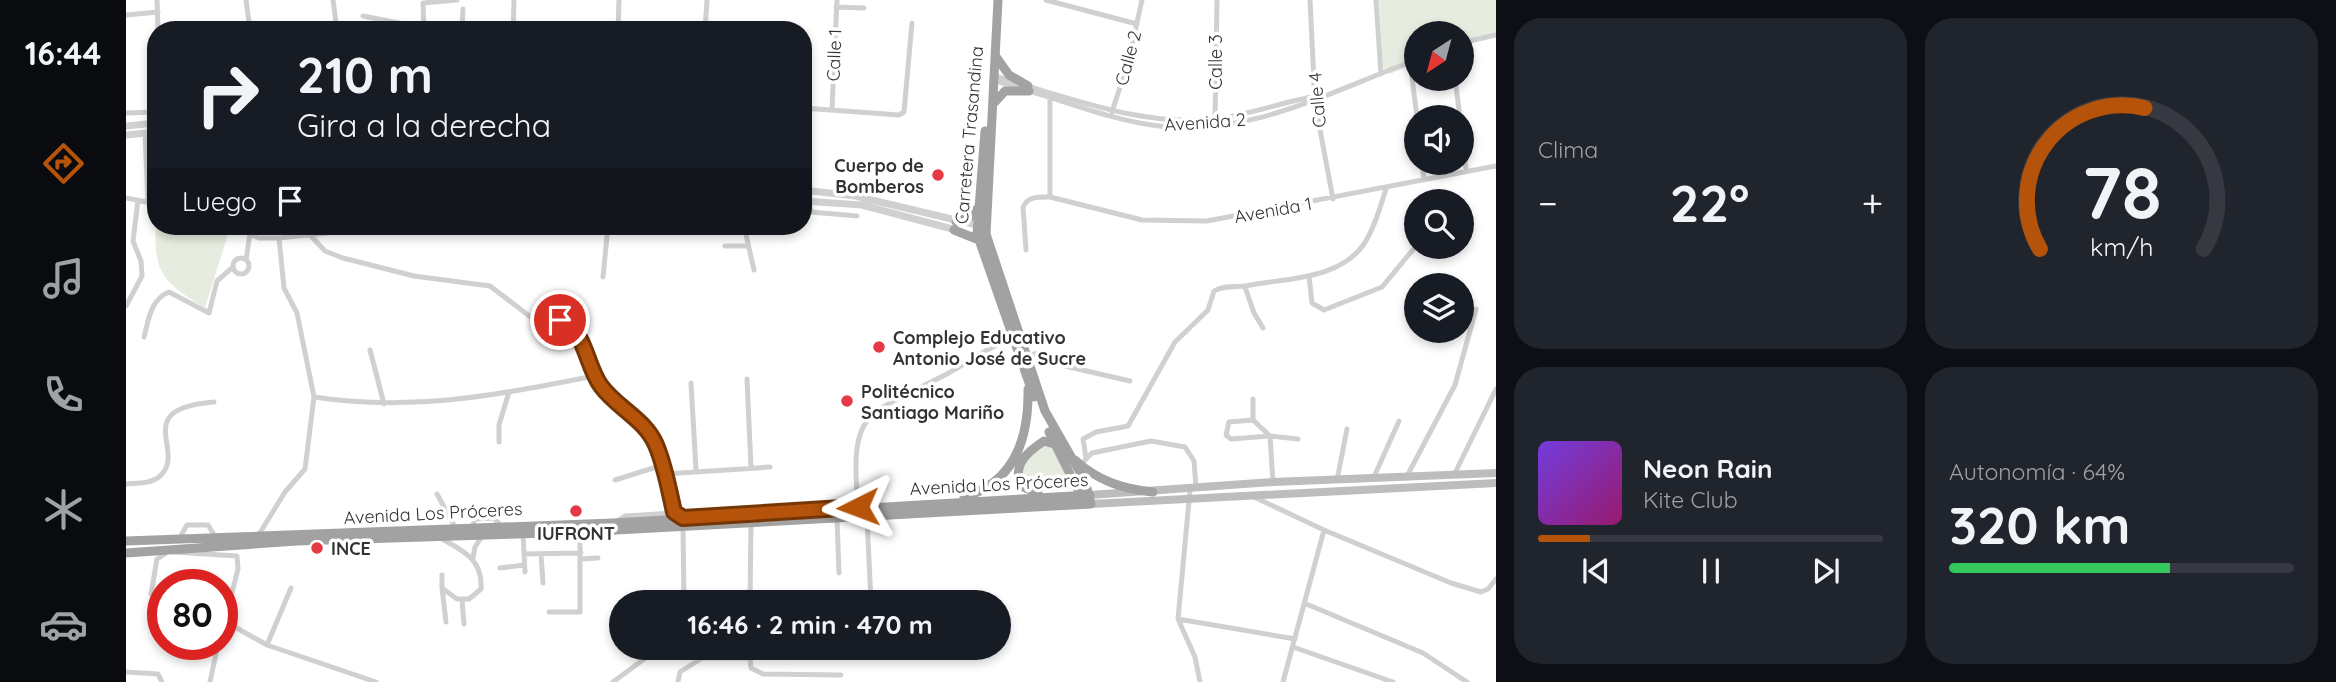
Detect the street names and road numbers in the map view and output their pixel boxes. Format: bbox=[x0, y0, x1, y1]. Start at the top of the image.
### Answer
street label: Calle 1 bbox=[822, 28, 846, 82]
street label: Calle 2 bbox=[1110, 28, 1146, 88]
street label: Calle 3 bbox=[1204, 34, 1227, 90]
street label: Carretera Trasandina bbox=[950, 45, 988, 225]
street label: Calle 4 bbox=[1303, 71, 1331, 129]
street label: Avenida 2 bbox=[1163, 108, 1247, 136]
street label: Avenida 1 bbox=[1232, 192, 1314, 228]
street label: Avenida Los Próceres bbox=[909, 468, 1089, 500]
street label: Avenida Los Próceres bbox=[343, 497, 523, 529]

